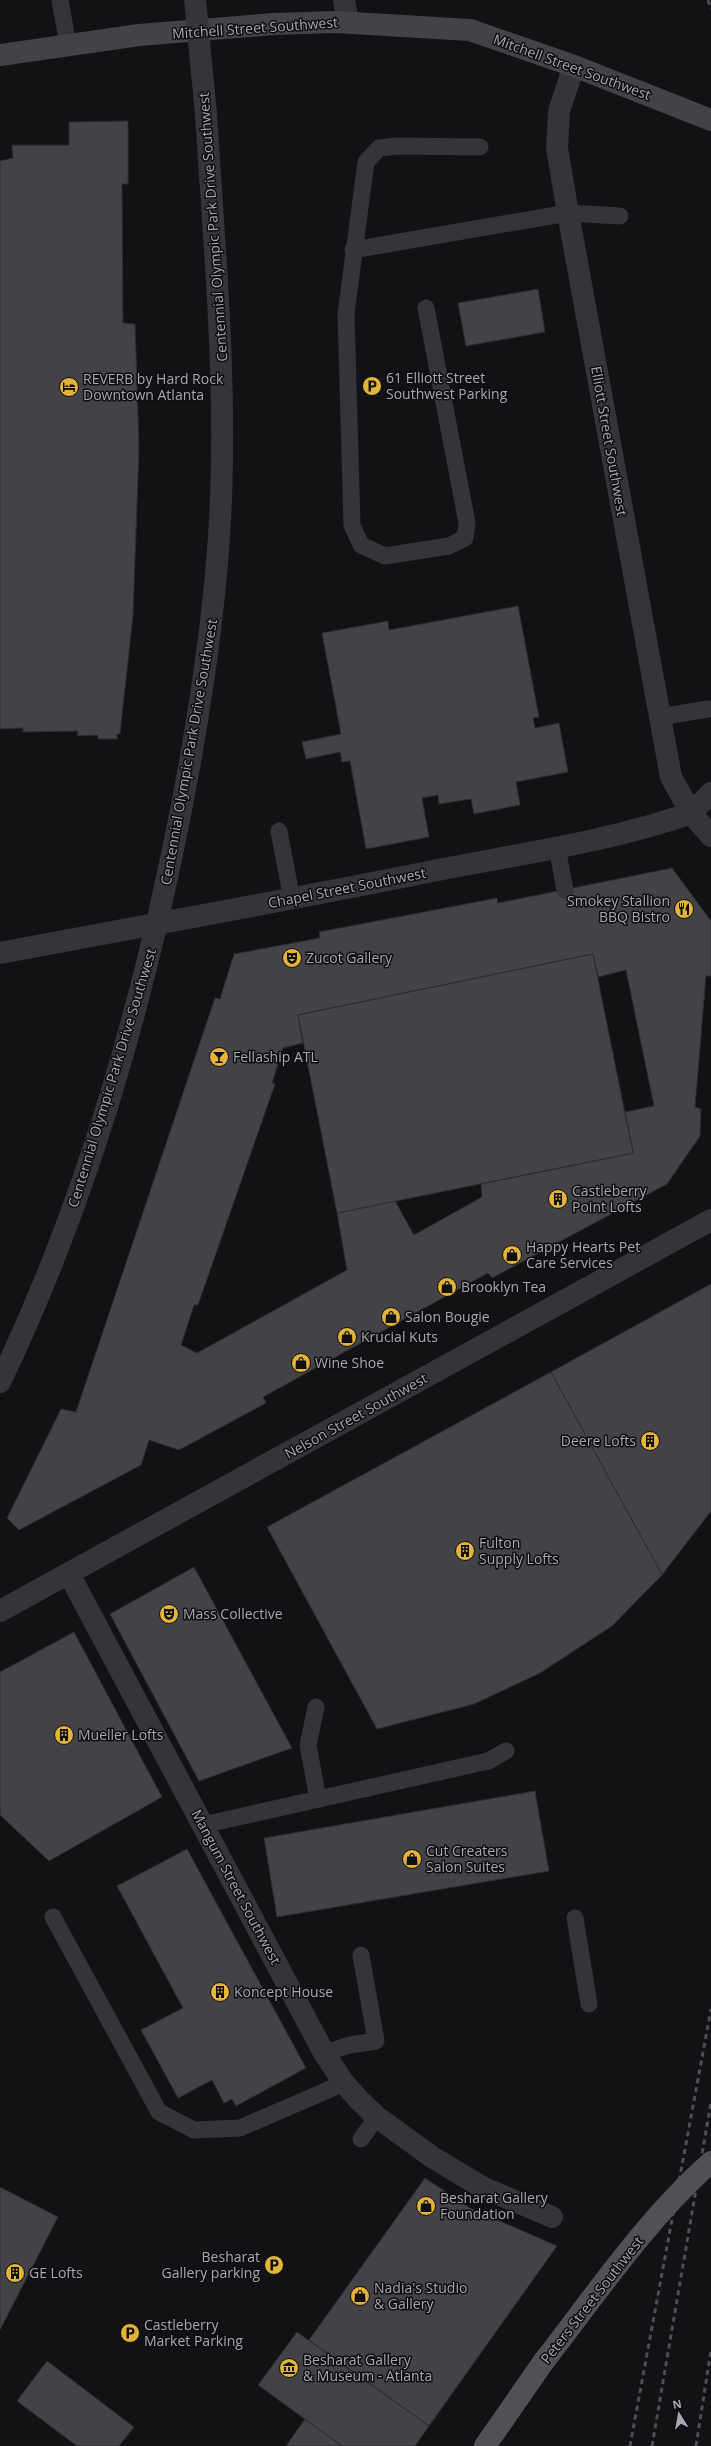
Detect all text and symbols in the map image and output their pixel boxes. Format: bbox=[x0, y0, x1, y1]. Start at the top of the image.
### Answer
street label: Mitchell Street Southwest bbox=[171, 12, 339, 43]
street label: Mitchell Street Southwest bbox=[491, 29, 654, 104]
street label: Centennial Olympic Park Drive Southwest bbox=[194, 92, 231, 362]
street label: Elliott Street Southwest bbox=[587, 365, 632, 517]
place label: 61 Elliott Street Southwest Parking bbox=[386, 368, 508, 403]
place label: REVERB by Hard Rock Downtown Atlanta bbox=[83, 369, 224, 404]
parking icon: 61 Elliott Street Southwest Parking bbox=[361, 375, 383, 397]
hotel icon: REVERB by Hard Rock Downtown Atlanta bbox=[58, 376, 80, 398]
street label: Centennial Olympic Park Drive Southwest bbox=[156, 617, 221, 887]
street label: Chapel Street Southwest bbox=[266, 863, 427, 912]
place label: Smokey Stallion BBQ Bistro bbox=[567, 891, 670, 926]
restaurant icon: Smokey Stallion BBQ Bistro bbox=[673, 898, 695, 920]
street label: Centennial Olympic Park Drive Southwest bbox=[63, 946, 160, 1210]
theatre icon: Zucot Gallery bbox=[281, 947, 303, 969]
place label: Zucot Gallery bbox=[306, 948, 393, 967]
bar icon: Fellaship ATL bbox=[208, 1046, 230, 1068]
place label: Fellaship ATL bbox=[233, 1047, 318, 1066]
place label: Castleberry Point Lofts bbox=[572, 1181, 648, 1216]
building icon: Castleberry Point Lofts bbox=[547, 1188, 569, 1210]
place label: Happy Hearts Pet Care Services bbox=[526, 1237, 640, 1272]
shop icon: Happy Hearts Pet Care Services bbox=[501, 1244, 523, 1266]
shop icon: Brooklyn Tea bbox=[436, 1276, 458, 1298]
place label: Brooklyn Tea bbox=[461, 1277, 546, 1296]
shop icon: Salon Bougie bbox=[380, 1306, 402, 1328]
place label: Salon Bougie bbox=[405, 1307, 490, 1326]
shop icon: Krucial Kuts bbox=[336, 1326, 358, 1348]
place label: Krucial Kuts bbox=[361, 1327, 438, 1346]
shop icon: Wine Shoe bbox=[290, 1352, 312, 1374]
place label: Wine Shoe bbox=[315, 1353, 384, 1372]
street label: Nelson Street Southwest bbox=[281, 1368, 431, 1463]
building icon: Deere Lofts bbox=[639, 1430, 661, 1452]
place label: Deere Lofts bbox=[561, 1431, 636, 1450]
place label: Fulton Supply Lofts bbox=[479, 1533, 559, 1568]
building icon: Fulton Supply Lofts bbox=[454, 1540, 476, 1562]
theatre icon: Mass Collective bbox=[158, 1603, 180, 1625]
place label: Mass Collective bbox=[183, 1604, 283, 1623]
building icon: Mueller Lofts bbox=[53, 1724, 75, 1746]
place label: Mueller Lofts bbox=[78, 1725, 164, 1744]
street label: Mangum Street Southwest bbox=[187, 1806, 285, 1968]
place label: Cut Creaters Salon Suites bbox=[426, 1841, 508, 1876]
shop icon: Cut Creaters Salon Suites bbox=[401, 1848, 423, 1870]
building icon: Koncept House bbox=[209, 1981, 231, 2003]
place label: Koncept House bbox=[234, 1982, 333, 2001]
place label: Besharat Gallery Foundation bbox=[440, 2188, 549, 2223]
shop icon: Besharat Gallery Foundation bbox=[415, 2195, 437, 2217]
street label: Peters Street Southwest bbox=[536, 2232, 647, 2367]
place label: Besharat Gallery parking bbox=[162, 2247, 260, 2282]
parking icon: Besharat Gallery parking bbox=[263, 2254, 285, 2276]
building icon: GE Lofts bbox=[4, 2262, 26, 2284]
place label: GE Lofts bbox=[29, 2263, 83, 2282]
place label: Nadia's Studio & Gallery bbox=[374, 2278, 467, 2313]
shop icon: Nadia's Studio & Gallery bbox=[349, 2285, 371, 2307]
place label: Castleberry Market Parking bbox=[144, 2315, 243, 2350]
parking icon: Castleberry Market Parking bbox=[119, 2322, 141, 2344]
place label: Besharat Gallery & Museum - Atlanta bbox=[303, 2350, 432, 2385]
museum icon: Besharat Gallery & Museum - Atlanta bbox=[278, 2357, 300, 2379]
north arrow bbox=[659, 2394, 699, 2434]
text: N bbox=[671, 2395, 683, 2412]

